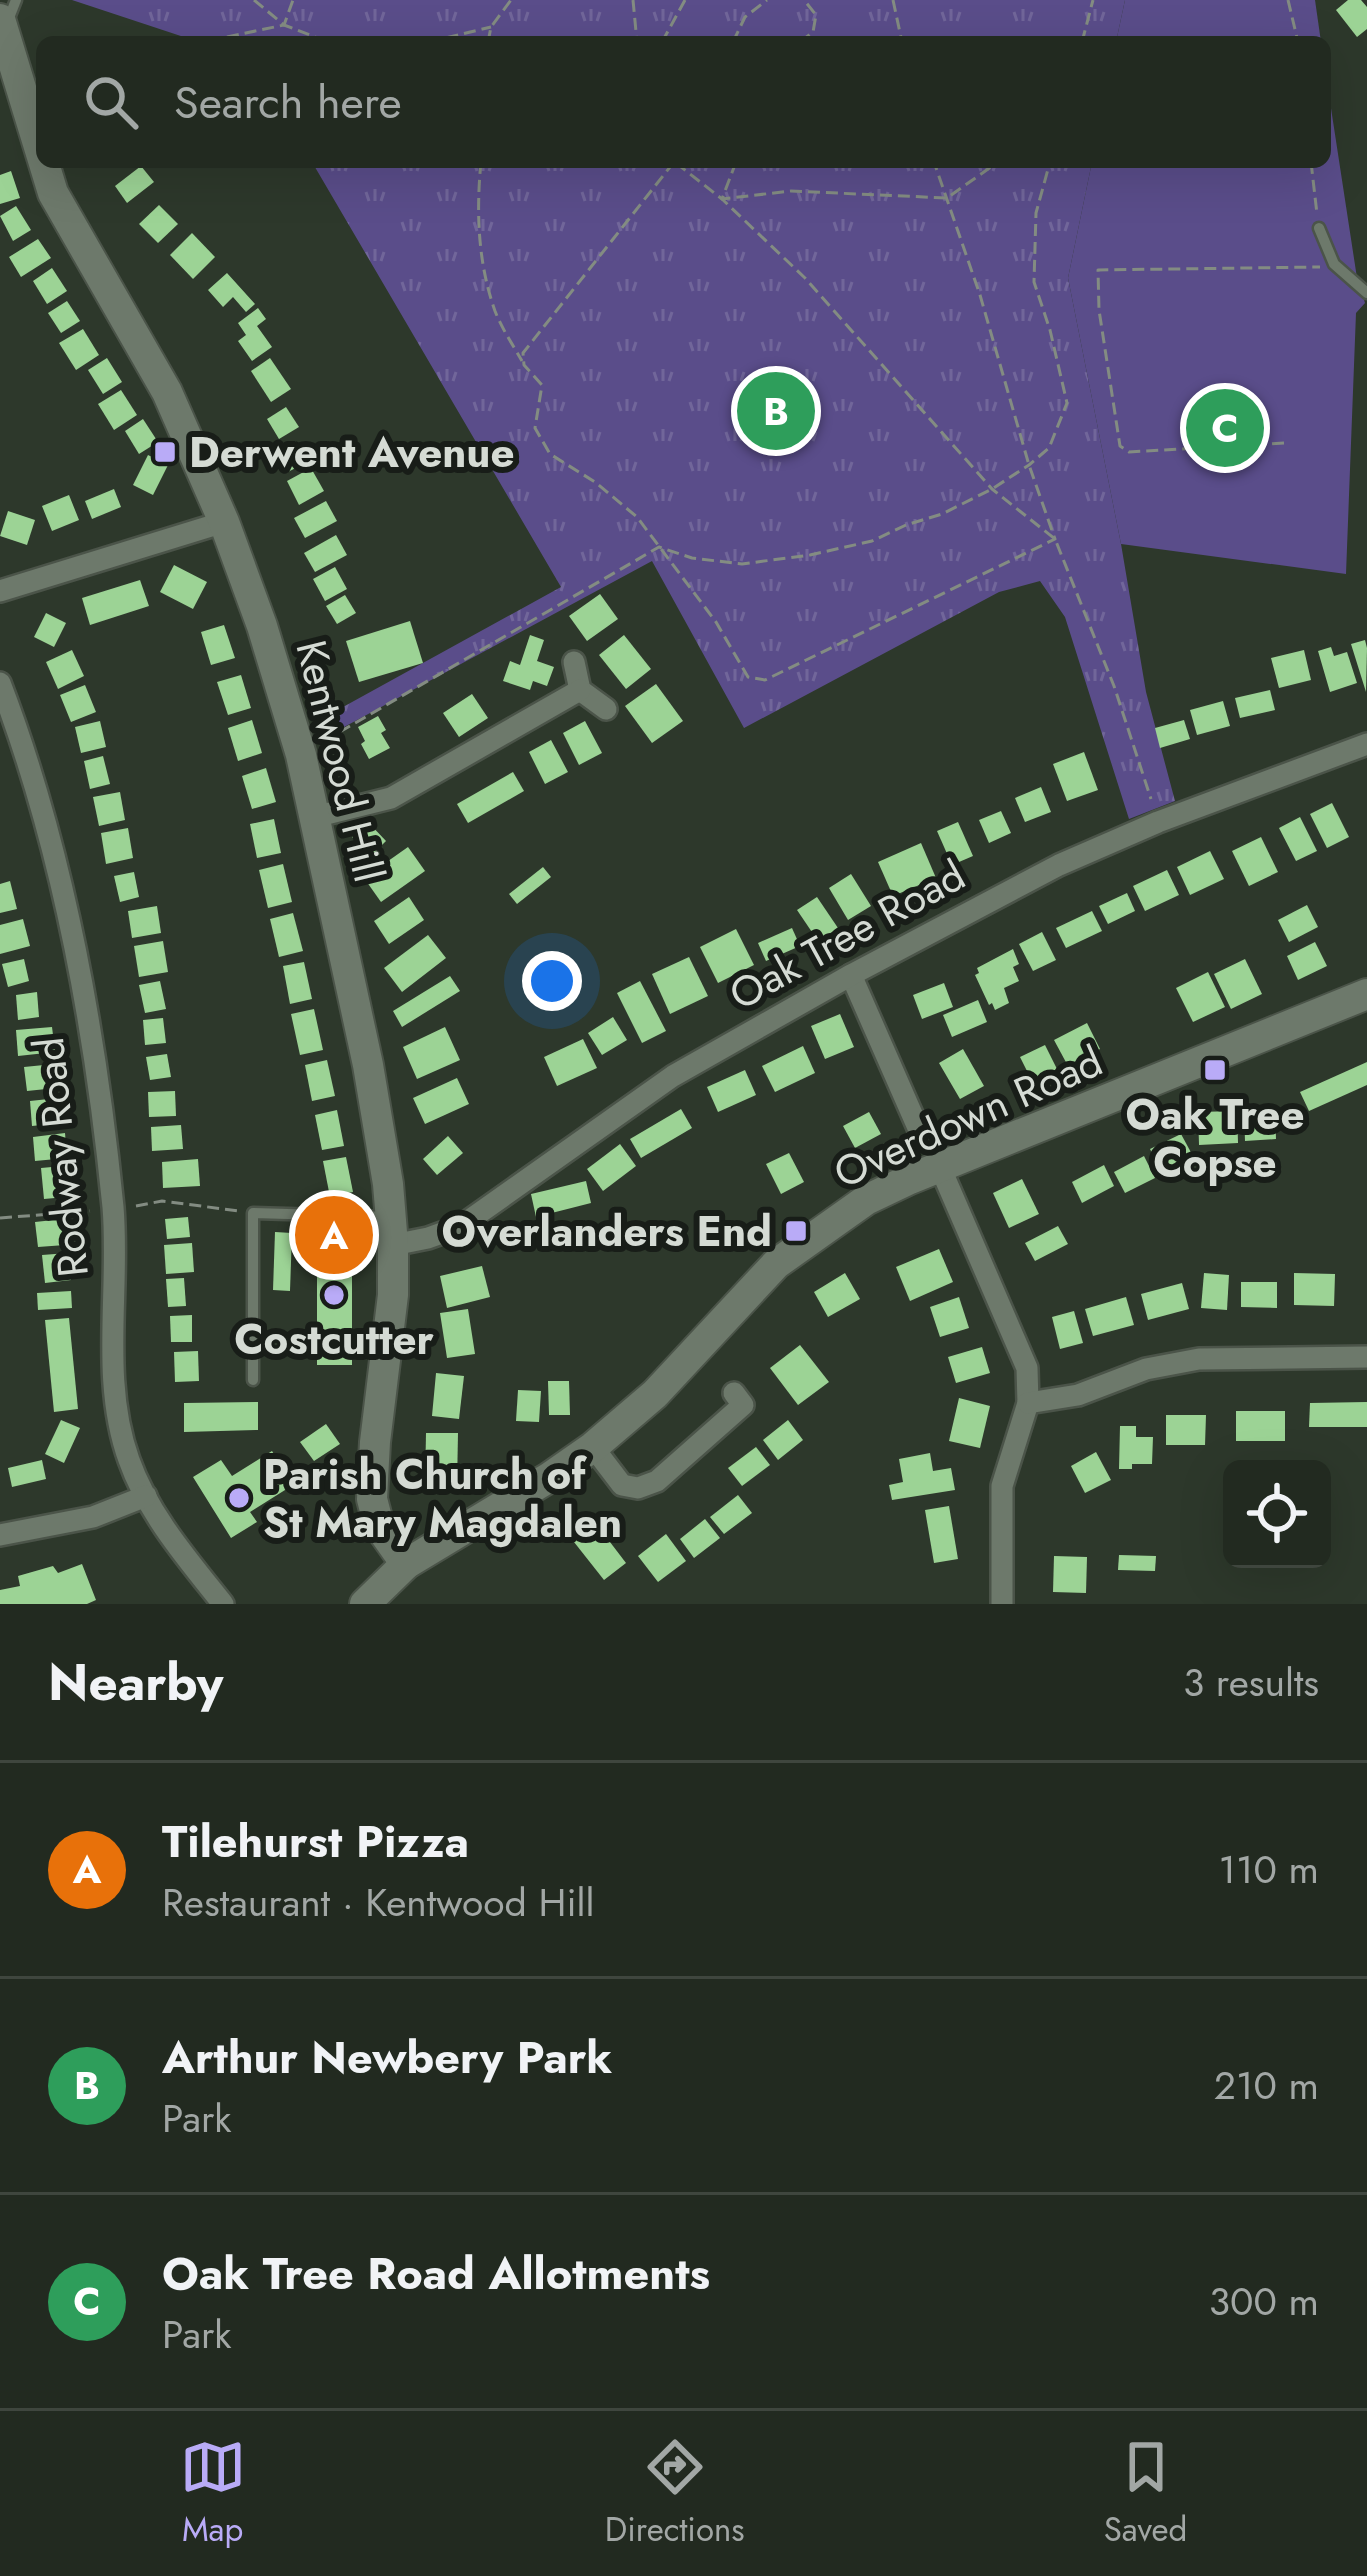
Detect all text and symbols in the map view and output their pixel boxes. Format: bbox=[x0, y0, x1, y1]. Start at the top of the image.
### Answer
search box bbox=[36, 36, 1331, 168]
icon: search bbox=[78, 69, 144, 135]
text: Search here bbox=[174, 70, 402, 135]
pin: B bbox=[737, 366, 815, 456]
pin: C bbox=[1186, 383, 1264, 473]
place label: Derwent Avenue bbox=[189, 422, 515, 483]
marker: Derwent Avenue bbox=[152, 439, 178, 465]
street label: Kentwood Hill bbox=[281, 634, 399, 888]
street label: Oak Tree Road bbox=[718, 845, 976, 1025]
your location bbox=[522, 951, 582, 1011]
street label: Overdown Road bbox=[824, 1031, 1112, 1203]
street label: Rodway Road bbox=[18, 1034, 104, 1280]
marker: Oak Tree Copse bbox=[1202, 1057, 1228, 1083]
place label: Oak Tree Copse bbox=[1126, 1084, 1304, 1193]
pin: A bbox=[295, 1190, 373, 1280]
place label: Overlanders End bbox=[442, 1201, 772, 1262]
marker: Overlanders End bbox=[783, 1218, 809, 1244]
marker: Costcutter bbox=[321, 1282, 347, 1308]
place label: Costcutter bbox=[234, 1309, 435, 1370]
place label: Parish Church of St Mary Magdalen bbox=[263, 1444, 622, 1553]
map controls bbox=[1223, 1460, 1331, 1568]
button: locate bbox=[1223, 1460, 1331, 1568]
marker: Parish Church of St Mary Magdalen bbox=[226, 1485, 252, 1511]
text: Nearby bbox=[48, 1645, 223, 1719]
text: 3 results bbox=[1183, 1654, 1319, 1711]
text: Tilehurst Pizza bbox=[162, 1809, 469, 1874]
text: A bbox=[73, 1841, 101, 1898]
text: 110 m bbox=[1218, 1841, 1319, 1898]
text: Restaurant · Kentwood Hill bbox=[162, 1874, 595, 1931]
text: Arthur Newbery Park bbox=[162, 2025, 612, 2090]
text: B bbox=[74, 2057, 100, 2114]
text: 210 m bbox=[1214, 2057, 1319, 2114]
text: Park bbox=[162, 2090, 232, 2147]
text: Oak Tree Road Allotments bbox=[162, 2241, 710, 2306]
text: C bbox=[73, 2273, 101, 2330]
text: 300 m bbox=[1209, 2273, 1319, 2330]
text: Park bbox=[162, 2306, 232, 2363]
tab: Map bbox=[180, 2434, 246, 2553]
tab: Directions bbox=[605, 2434, 745, 2553]
tab: Saved bbox=[1104, 2434, 1187, 2553]

